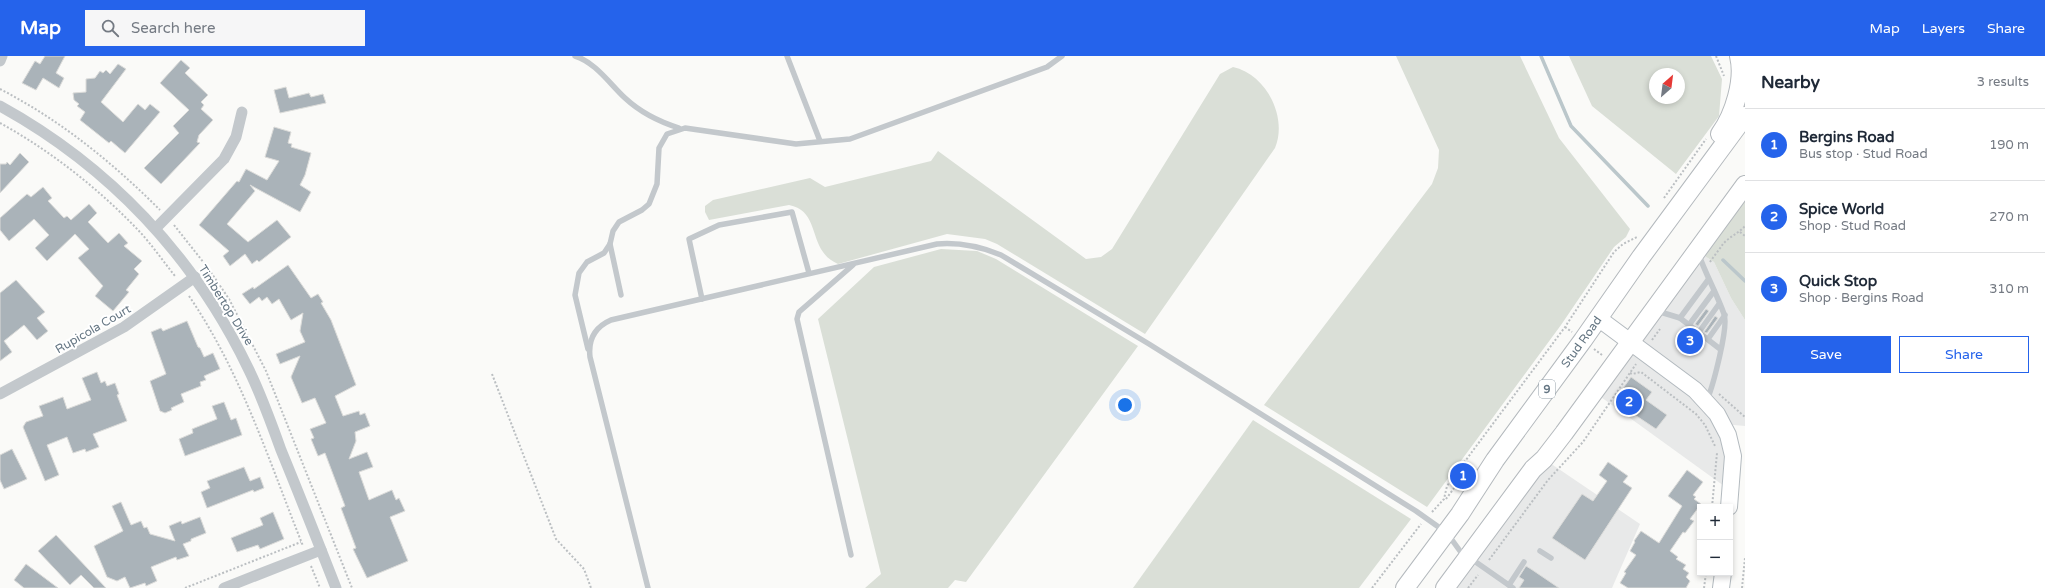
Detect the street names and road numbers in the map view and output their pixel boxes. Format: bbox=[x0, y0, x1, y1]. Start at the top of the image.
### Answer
street label: Timbertop Drive bbox=[196, 262, 256, 348]
street label: Rupicola Court bbox=[53, 302, 134, 356]
street label: Stud Road bbox=[1558, 313, 1605, 370]
road number: 9 bbox=[1539, 380, 1555, 398]

